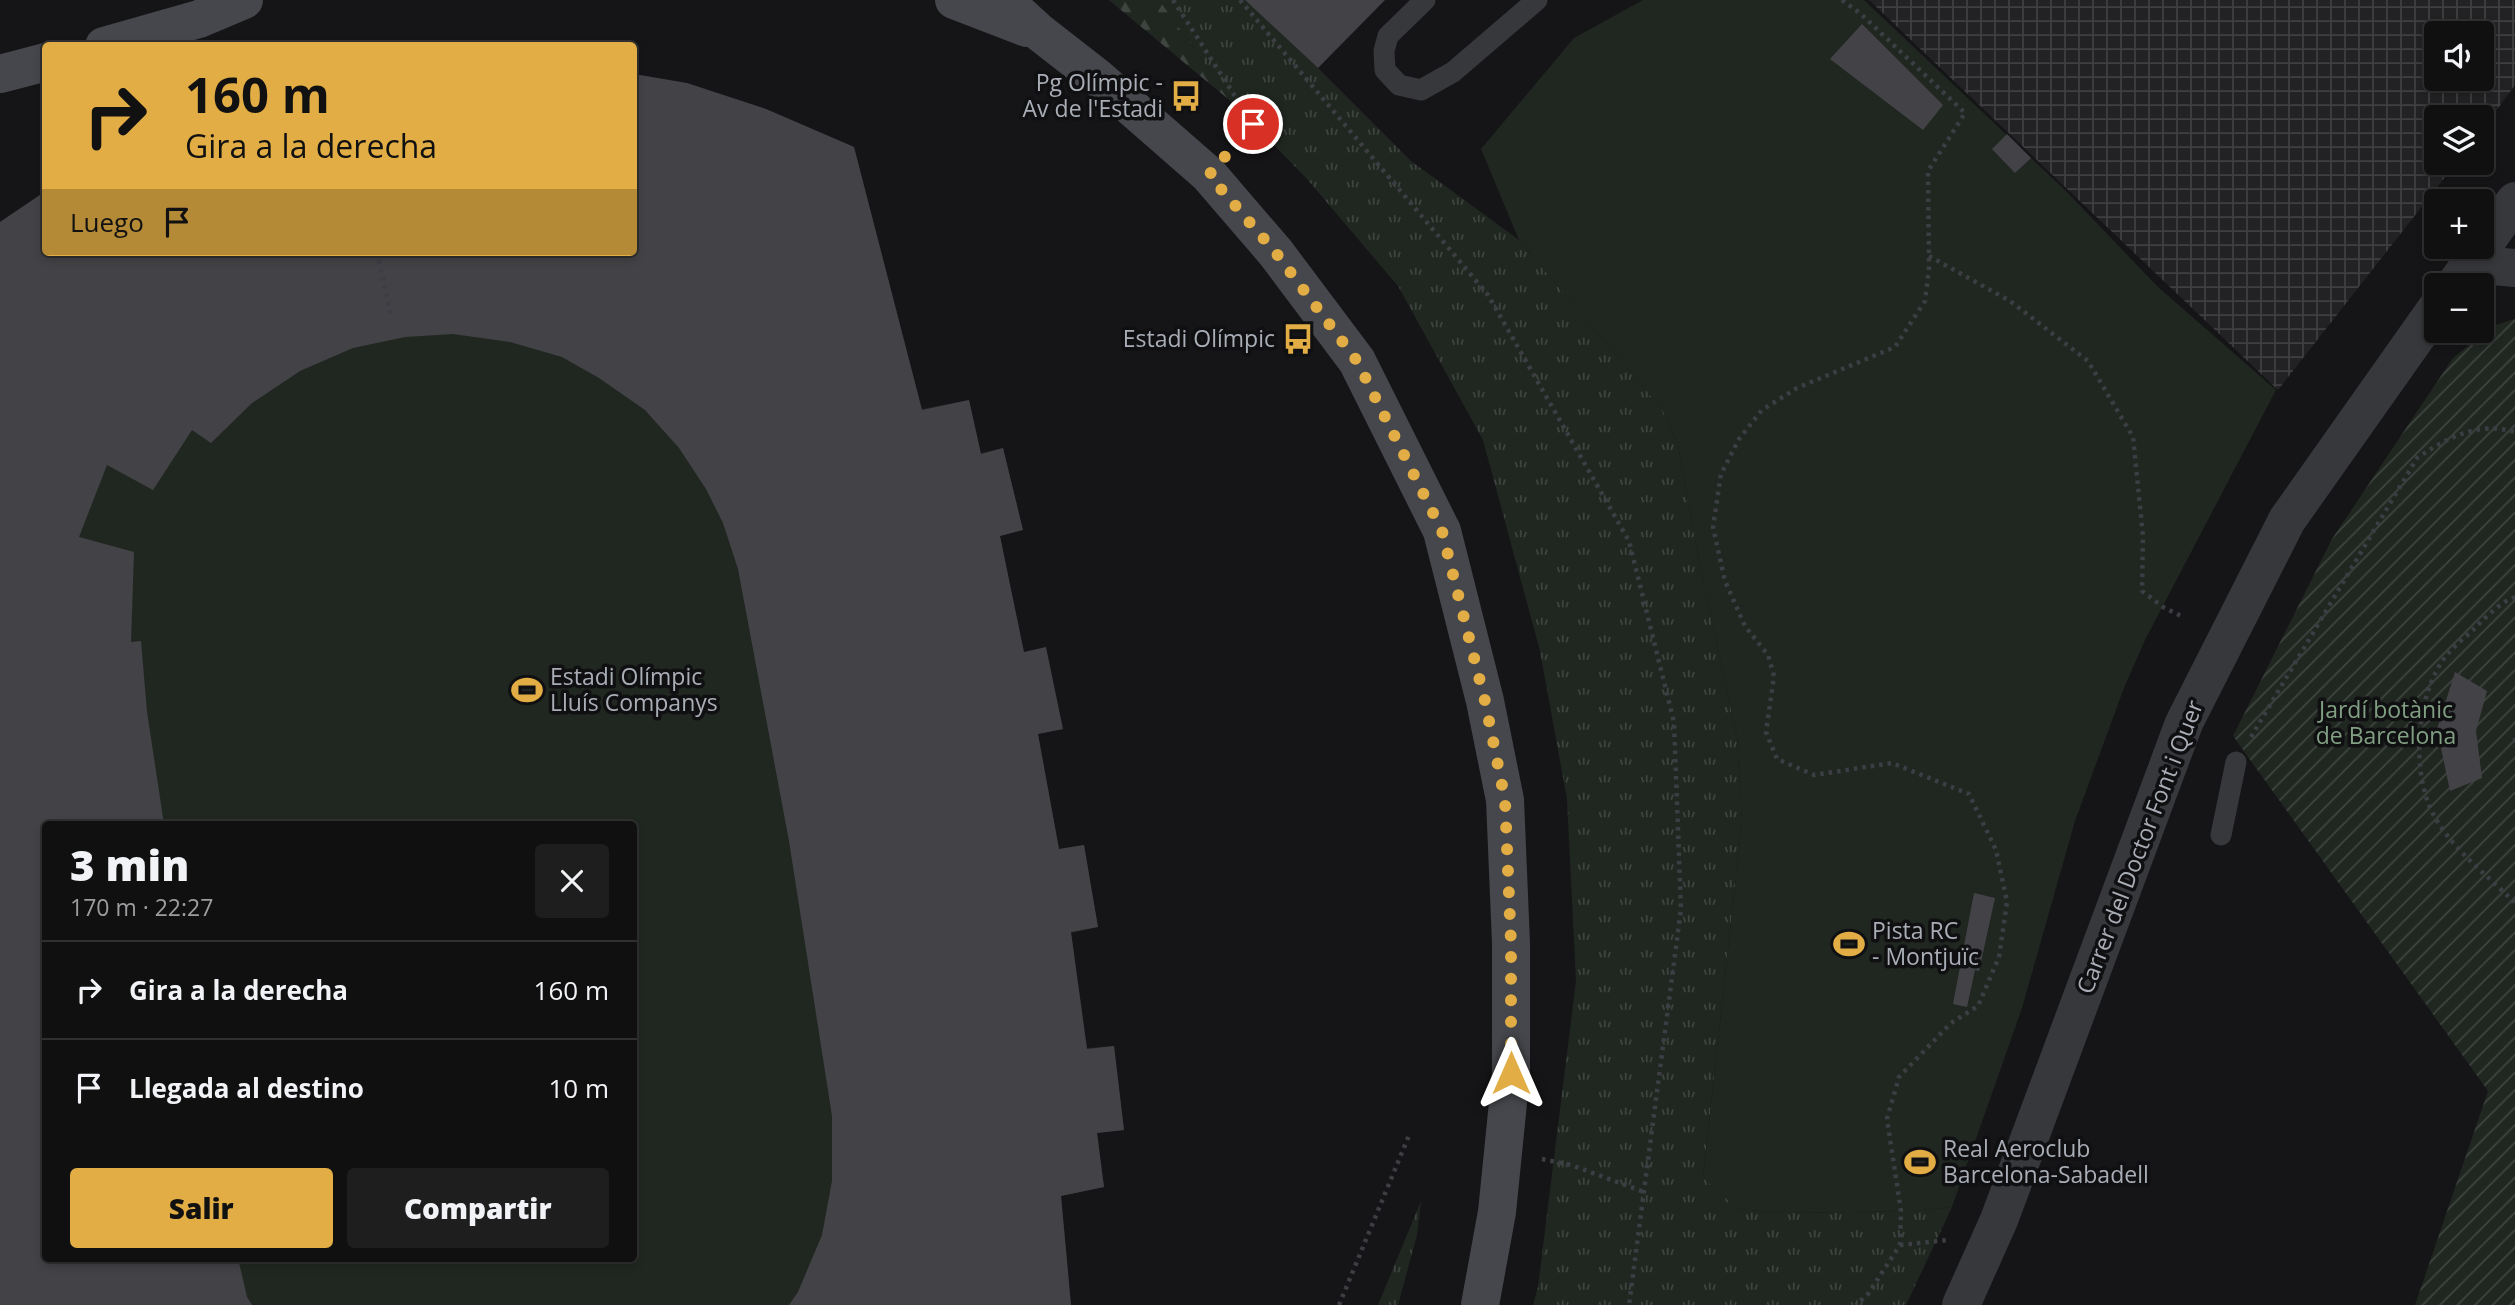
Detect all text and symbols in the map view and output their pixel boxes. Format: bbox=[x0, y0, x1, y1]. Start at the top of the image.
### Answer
map controls bbox=[2424, 21, 2494, 343]
button: sound bbox=[2424, 21, 2494, 91]
text: 160 m bbox=[185, 61, 330, 127]
place label: Pg Olímpic - Av de l'Estadi bbox=[1023, 66, 1163, 124]
icon: right bbox=[70, 70, 161, 161]
bus stop icon: Pg Olímpic - Av de l'Estadi bbox=[1169, 79, 1203, 113]
pin bbox=[1223, 94, 1283, 154]
icon: arrive bbox=[1234, 105, 1272, 143]
button: layers bbox=[2424, 105, 2494, 175]
text: Gira a la derecha bbox=[185, 124, 437, 167]
button: + bbox=[2424, 189, 2494, 259]
icon: arrive bbox=[158, 203, 196, 241]
text: Luego bbox=[70, 204, 144, 240]
button: − bbox=[2424, 273, 2494, 343]
place label: Estadi Olímpic bbox=[1123, 322, 1275, 354]
bus stop icon: Estadi Olímpic bbox=[1281, 322, 1315, 356]
place label: Estadi Olímpic Lluís Companys bbox=[550, 660, 718, 718]
sports icon: Estadi Olímpic Lluís Companys bbox=[510, 673, 544, 707]
park label: Jardí botànic de Barcelona bbox=[2316, 693, 2456, 751]
street label: Carrer del Doctor Font i Quer bbox=[2068, 695, 2210, 998]
text: 3 min bbox=[70, 836, 189, 893]
button: close bbox=[535, 844, 609, 918]
text: 170 m · 22:27 bbox=[70, 891, 213, 923]
place label: Pista RC - Montjuïc bbox=[1872, 914, 1979, 972]
sports icon: Pista RC - Montjuïc bbox=[1832, 927, 1866, 961]
icon: right bbox=[70, 971, 108, 1009]
text: Gira a la derecha bbox=[129, 972, 348, 1008]
text: 160 m bbox=[534, 972, 609, 1008]
position arrow bbox=[1474, 1036, 1548, 1110]
icon: arrive bbox=[70, 1069, 108, 1107]
text: Llegada al destino bbox=[129, 1070, 364, 1106]
text: 10 m bbox=[548, 1070, 609, 1106]
place label: Real Aeroclub Barcelona-Sabadell bbox=[1943, 1132, 2149, 1190]
sports icon: Real Aeroclub Barcelona-Sabadell bbox=[1903, 1145, 1937, 1179]
button: Salir bbox=[70, 1168, 333, 1248]
button: Compartir bbox=[347, 1168, 609, 1248]

